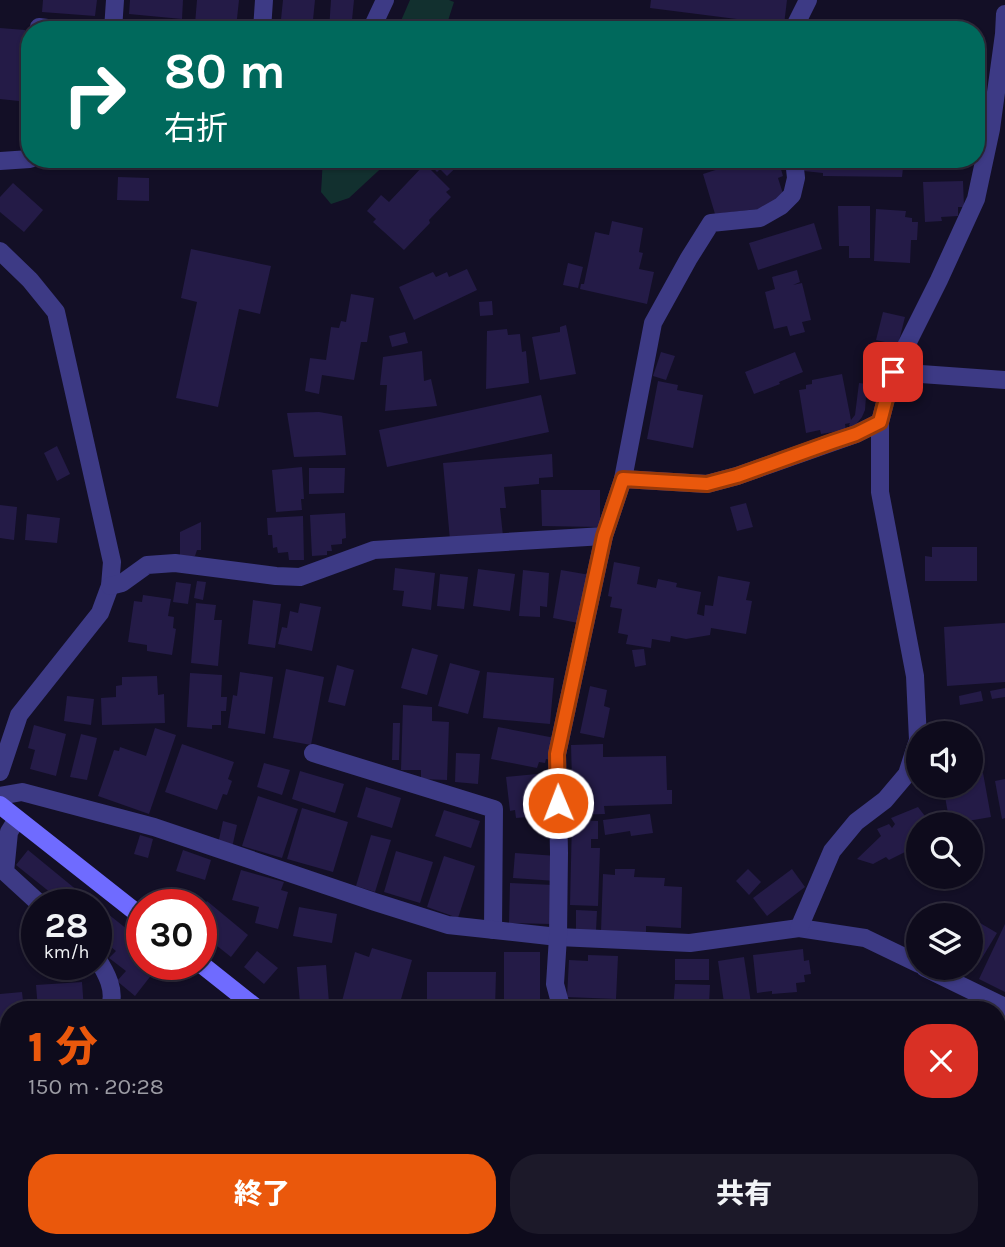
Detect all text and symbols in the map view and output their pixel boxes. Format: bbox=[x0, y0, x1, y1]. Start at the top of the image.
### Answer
text: 80 m bbox=[164, 43, 286, 100]
icon: right bbox=[49, 49, 140, 140]
text: 右折 bbox=[164, 110, 228, 147]
pin bbox=[863, 342, 923, 402]
icon: arrive bbox=[874, 353, 912, 391]
map controls bbox=[906, 721, 983, 980]
button: sound bbox=[906, 721, 983, 798]
position arrow bbox=[521, 766, 595, 840]
button: search bbox=[906, 812, 983, 889]
speed limit sign: 30 bbox=[126, 889, 217, 980]
button: layers bbox=[906, 903, 983, 980]
text: 28 bbox=[45, 905, 88, 946]
text: km/h bbox=[44, 941, 89, 963]
text: 1 分 bbox=[28, 1022, 97, 1072]
button: close bbox=[904, 1024, 978, 1098]
text: 150 m · 20:28 bbox=[28, 1073, 164, 1100]
button: 終了 bbox=[28, 1154, 496, 1234]
button: 共有 bbox=[510, 1154, 978, 1234]

